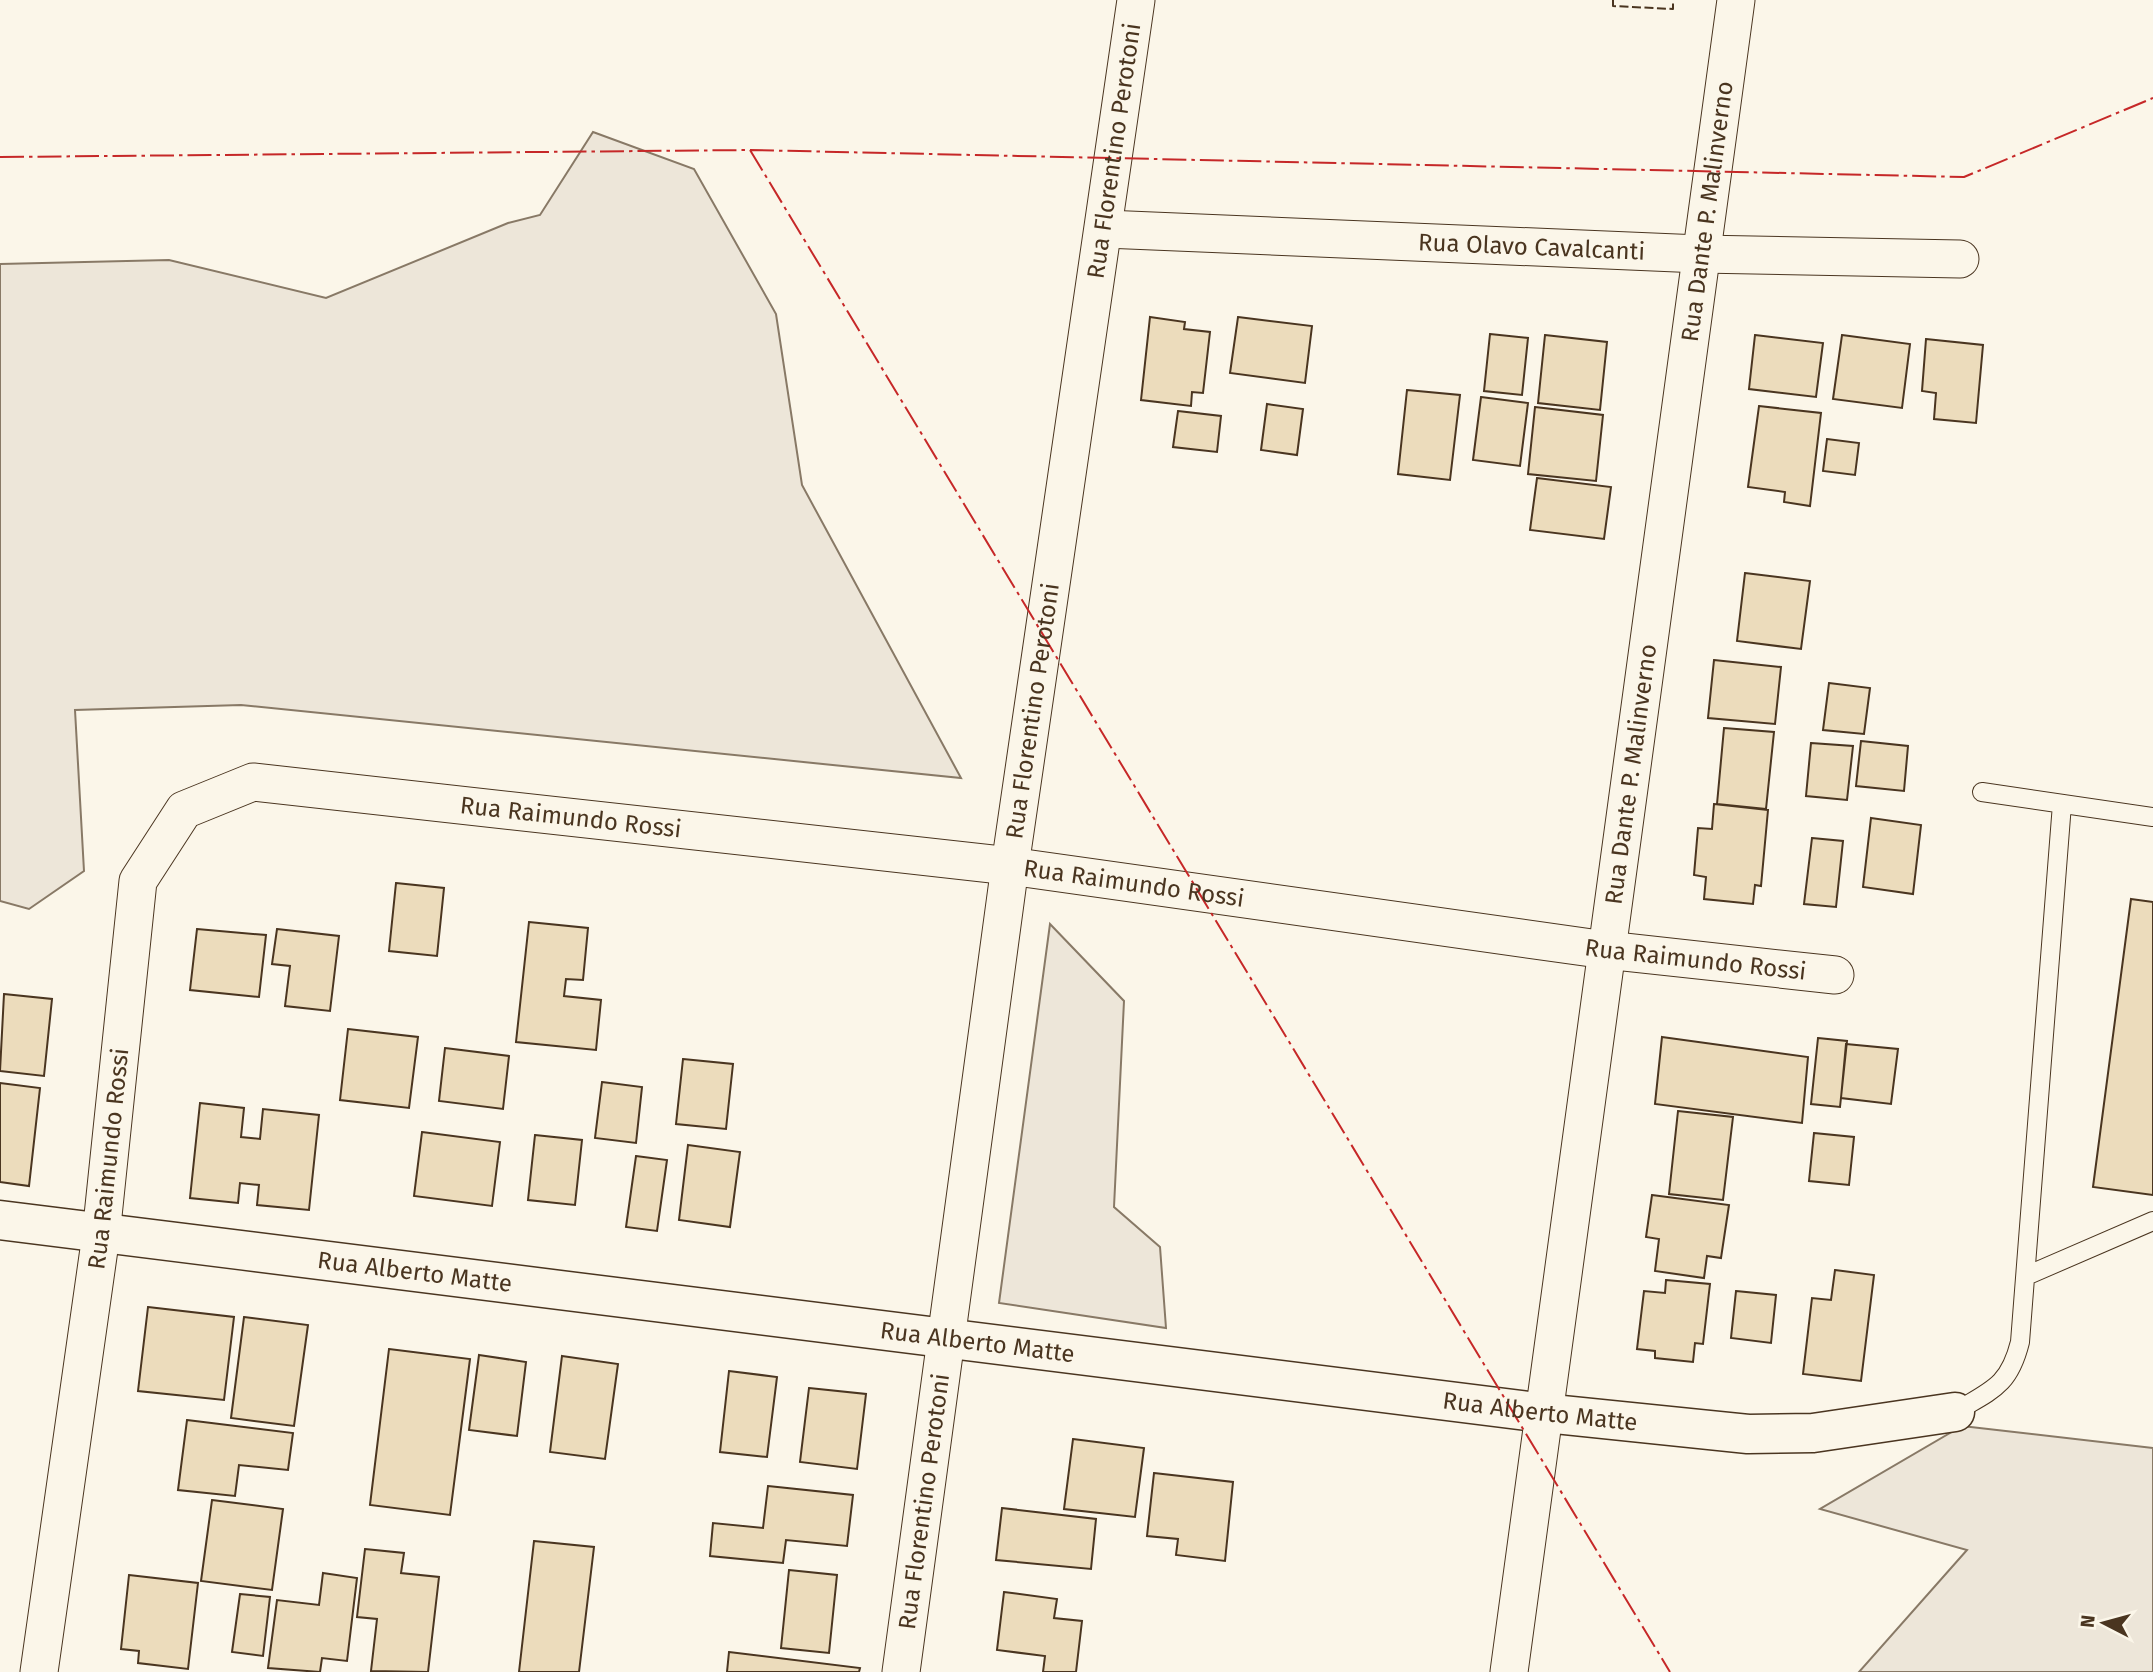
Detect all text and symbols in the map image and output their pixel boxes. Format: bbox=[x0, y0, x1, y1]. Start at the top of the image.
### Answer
street label: Rua Florentino Perotoni bbox=[1082, 21, 1146, 281]
street label: Rua Dante P. Malinverno bbox=[1676, 79, 1739, 343]
street label: Rua Olavo Cavalcanti bbox=[1418, 228, 1646, 266]
street label: Rua Florentino Perotoni bbox=[1000, 581, 1065, 841]
street label: Rua Dante P. Malinverno bbox=[1599, 642, 1662, 906]
street label: Rua Raimundo Rossi bbox=[459, 791, 683, 843]
street label: Rua Raimundo Rossi bbox=[1022, 854, 1246, 913]
street label: Rua Raimundo Rossi bbox=[1583, 933, 1808, 986]
street label: Rua Raimundo Rossi bbox=[82, 1047, 134, 1271]
street label: Rua Alberto Matte bbox=[316, 1246, 514, 1298]
street label: Rua Alberto Matte bbox=[878, 1316, 1076, 1368]
street label: Rua Florentino Perotoni bbox=[893, 1372, 955, 1631]
street label: Rua Alberto Matte bbox=[1441, 1386, 1639, 1437]
north arrow bbox=[2069, 1588, 2139, 1658]
text: N bbox=[2075, 1614, 2100, 1629]

